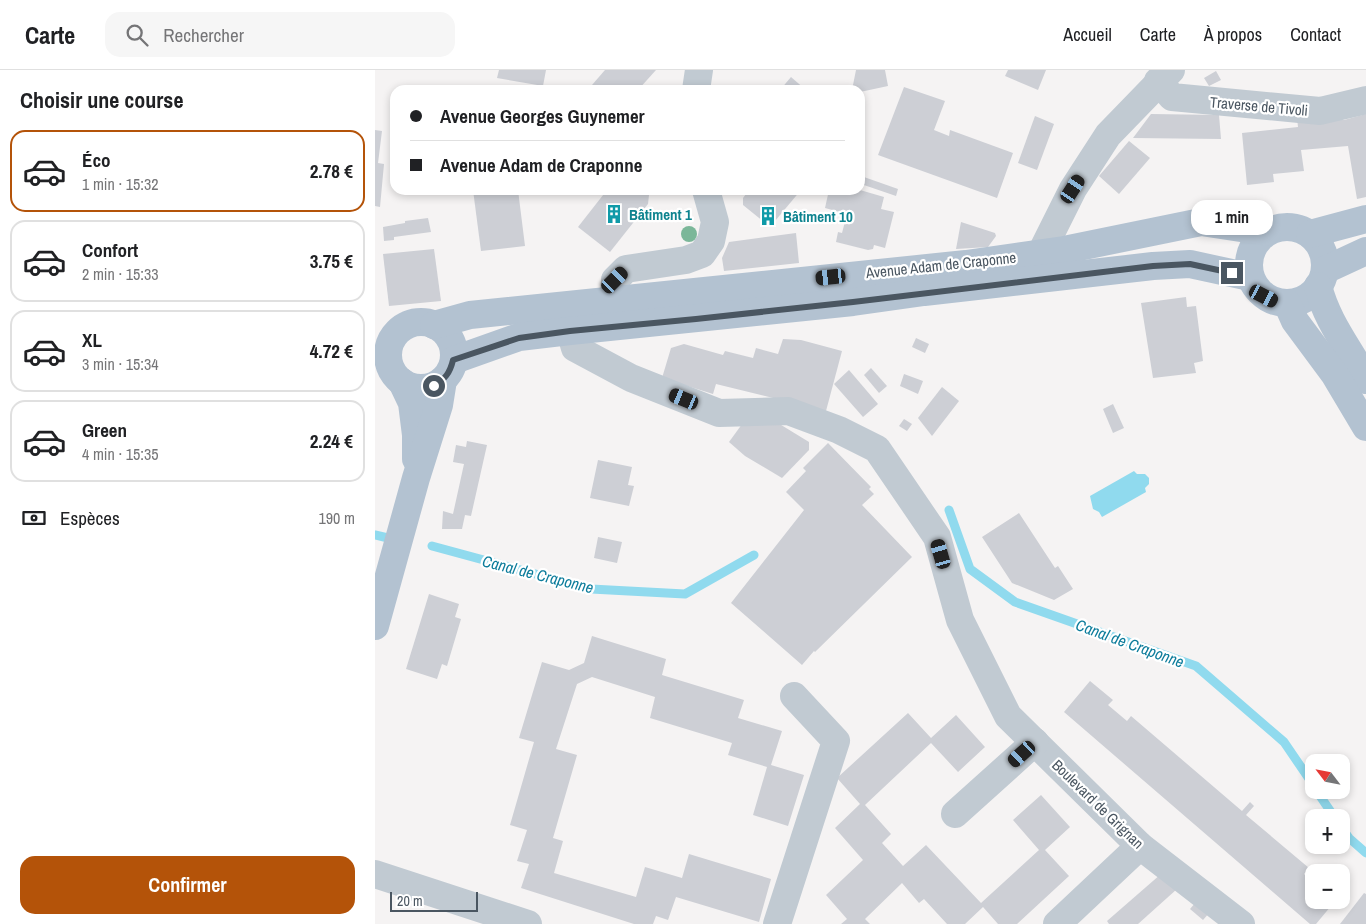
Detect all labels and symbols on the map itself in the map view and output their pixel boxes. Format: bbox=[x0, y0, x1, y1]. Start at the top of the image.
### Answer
street label: Traverse de Tivoli bbox=[1209, 91, 1309, 121]
car bbox=[1058, 172, 1087, 206]
callout: 1 min bbox=[1191, 200, 1273, 236]
building icon: Bâtiment 1 bbox=[603, 203, 625, 225]
place label: Bâtiment 1 bbox=[629, 204, 692, 225]
building icon: Bâtiment 10 bbox=[757, 205, 779, 227]
place label: Bâtiment 10 bbox=[783, 206, 853, 227]
street label: Avenue Adam de Craponne bbox=[864, 247, 1017, 283]
route end bbox=[1221, 262, 1243, 284]
car bbox=[599, 264, 630, 296]
car bbox=[815, 268, 846, 286]
car bbox=[1247, 283, 1280, 309]
route start bbox=[423, 375, 445, 397]
car bbox=[667, 386, 700, 412]
car bbox=[929, 538, 952, 570]
water label: Canal de Craponne bbox=[480, 550, 596, 598]
water label: Canal de Craponne bbox=[1073, 613, 1187, 673]
car bbox=[1005, 738, 1038, 770]
north arrow bbox=[1305, 754, 1350, 799]
street label: Boulevard de Grignan bbox=[1047, 755, 1149, 853]
scale bar bbox=[390, 889, 477, 912]

